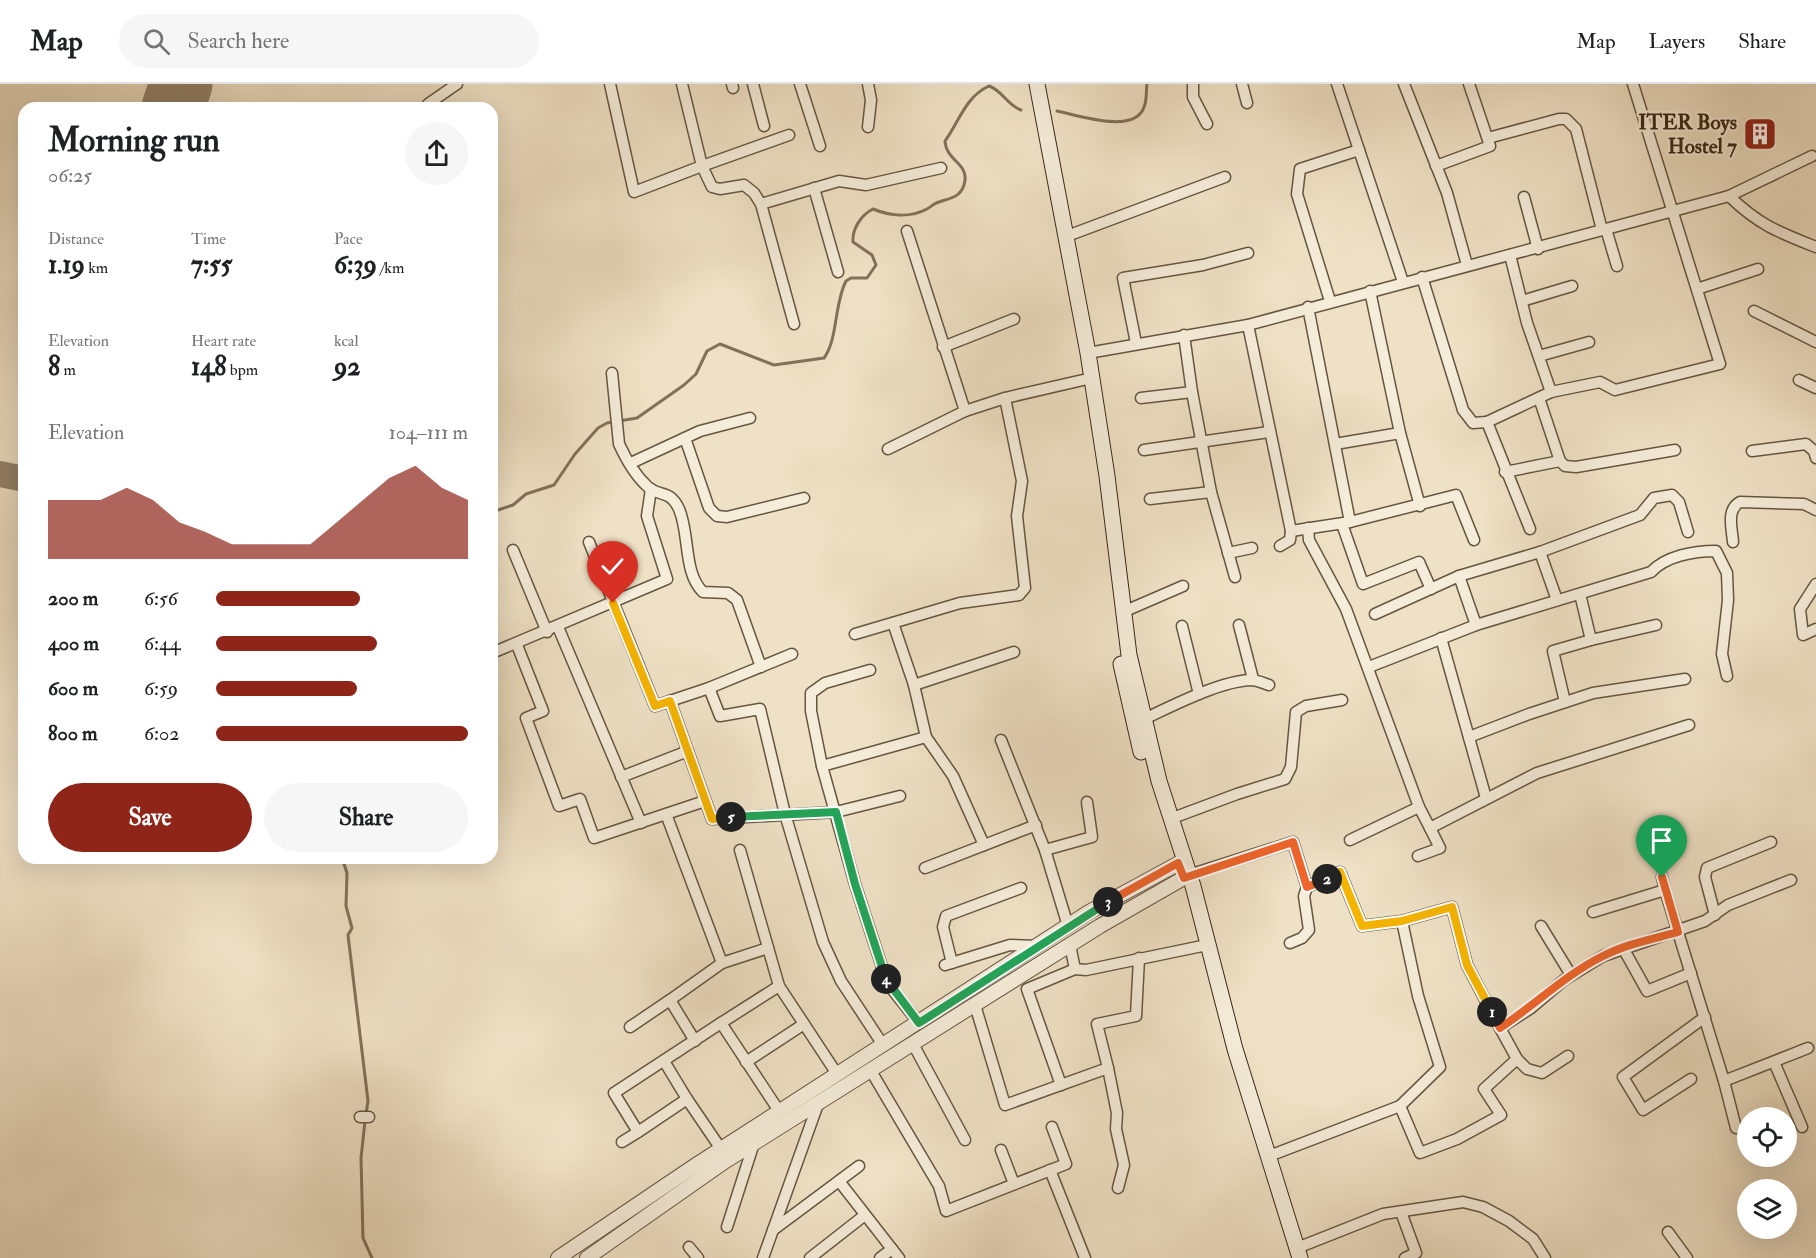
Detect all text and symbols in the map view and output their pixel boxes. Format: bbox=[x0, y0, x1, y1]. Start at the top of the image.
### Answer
search box bbox=[119, 14, 539, 68]
text: Map bbox=[30, 24, 83, 59]
icon: search bbox=[140, 25, 173, 58]
text: Search here bbox=[188, 27, 289, 55]
text: Map bbox=[1576, 28, 1616, 55]
text: Layers bbox=[1649, 28, 1705, 55]
text: Share bbox=[1738, 28, 1786, 55]
place label: ITER Boys Hostel 7 bbox=[1638, 109, 1737, 160]
building icon: ITER Boys Hostel 7 bbox=[1742, 116, 1778, 152]
text: Morning run bbox=[48, 120, 220, 161]
button: share bbox=[405, 122, 468, 185]
text: 06:25 bbox=[48, 163, 92, 188]
text: Distance bbox=[48, 229, 104, 249]
text: Time bbox=[191, 229, 226, 249]
text: Pace bbox=[334, 229, 363, 249]
text: 1.19 bbox=[48, 249, 85, 281]
text: 7:55 bbox=[191, 249, 232, 281]
text: 6:39 bbox=[334, 249, 377, 281]
text: km bbox=[85, 258, 108, 278]
text: /km bbox=[377, 258, 404, 278]
text: Elevation bbox=[48, 331, 109, 351]
text: Heart rate bbox=[191, 331, 256, 351]
text: kcal bbox=[334, 331, 359, 351]
text: 8 bbox=[48, 351, 60, 383]
text: 148 bbox=[191, 351, 227, 383]
text: 92 bbox=[334, 351, 361, 383]
text: m bbox=[60, 360, 76, 380]
text: bpm bbox=[227, 360, 258, 380]
text: Elevation bbox=[48, 420, 124, 445]
text: 104–111 m bbox=[389, 420, 468, 445]
pin bbox=[587, 541, 638, 603]
icon: check bbox=[596, 550, 629, 583]
text: 200 m bbox=[48, 586, 98, 611]
text: 6:56 bbox=[144, 586, 178, 611]
text: 400 m bbox=[48, 631, 99, 656]
text: 6:44 bbox=[144, 631, 181, 656]
text: 600 m bbox=[48, 676, 98, 701]
text: 6:59 bbox=[144, 676, 178, 701]
text: 800 m bbox=[48, 721, 98, 746]
text: 6:02 bbox=[144, 721, 179, 746]
button: Save bbox=[48, 783, 252, 852]
button: Share bbox=[264, 783, 468, 852]
pin: 5 bbox=[716, 802, 746, 832]
text: 5 bbox=[727, 807, 735, 827]
pin bbox=[1636, 815, 1687, 877]
icon: arrive bbox=[1645, 824, 1678, 857]
pin: 2 bbox=[1312, 864, 1342, 894]
text: 2 bbox=[1323, 869, 1331, 889]
pin: 3 bbox=[1093, 887, 1123, 917]
text: 3 bbox=[1105, 892, 1111, 912]
pin: 4 bbox=[871, 964, 901, 994]
text: 4 bbox=[882, 969, 890, 989]
pin: 1 bbox=[1477, 997, 1507, 1027]
text: 1 bbox=[1489, 1002, 1495, 1022]
map controls bbox=[1737, 1107, 1797, 1239]
button: locate bbox=[1737, 1107, 1797, 1167]
button: layers bbox=[1737, 1179, 1797, 1239]

